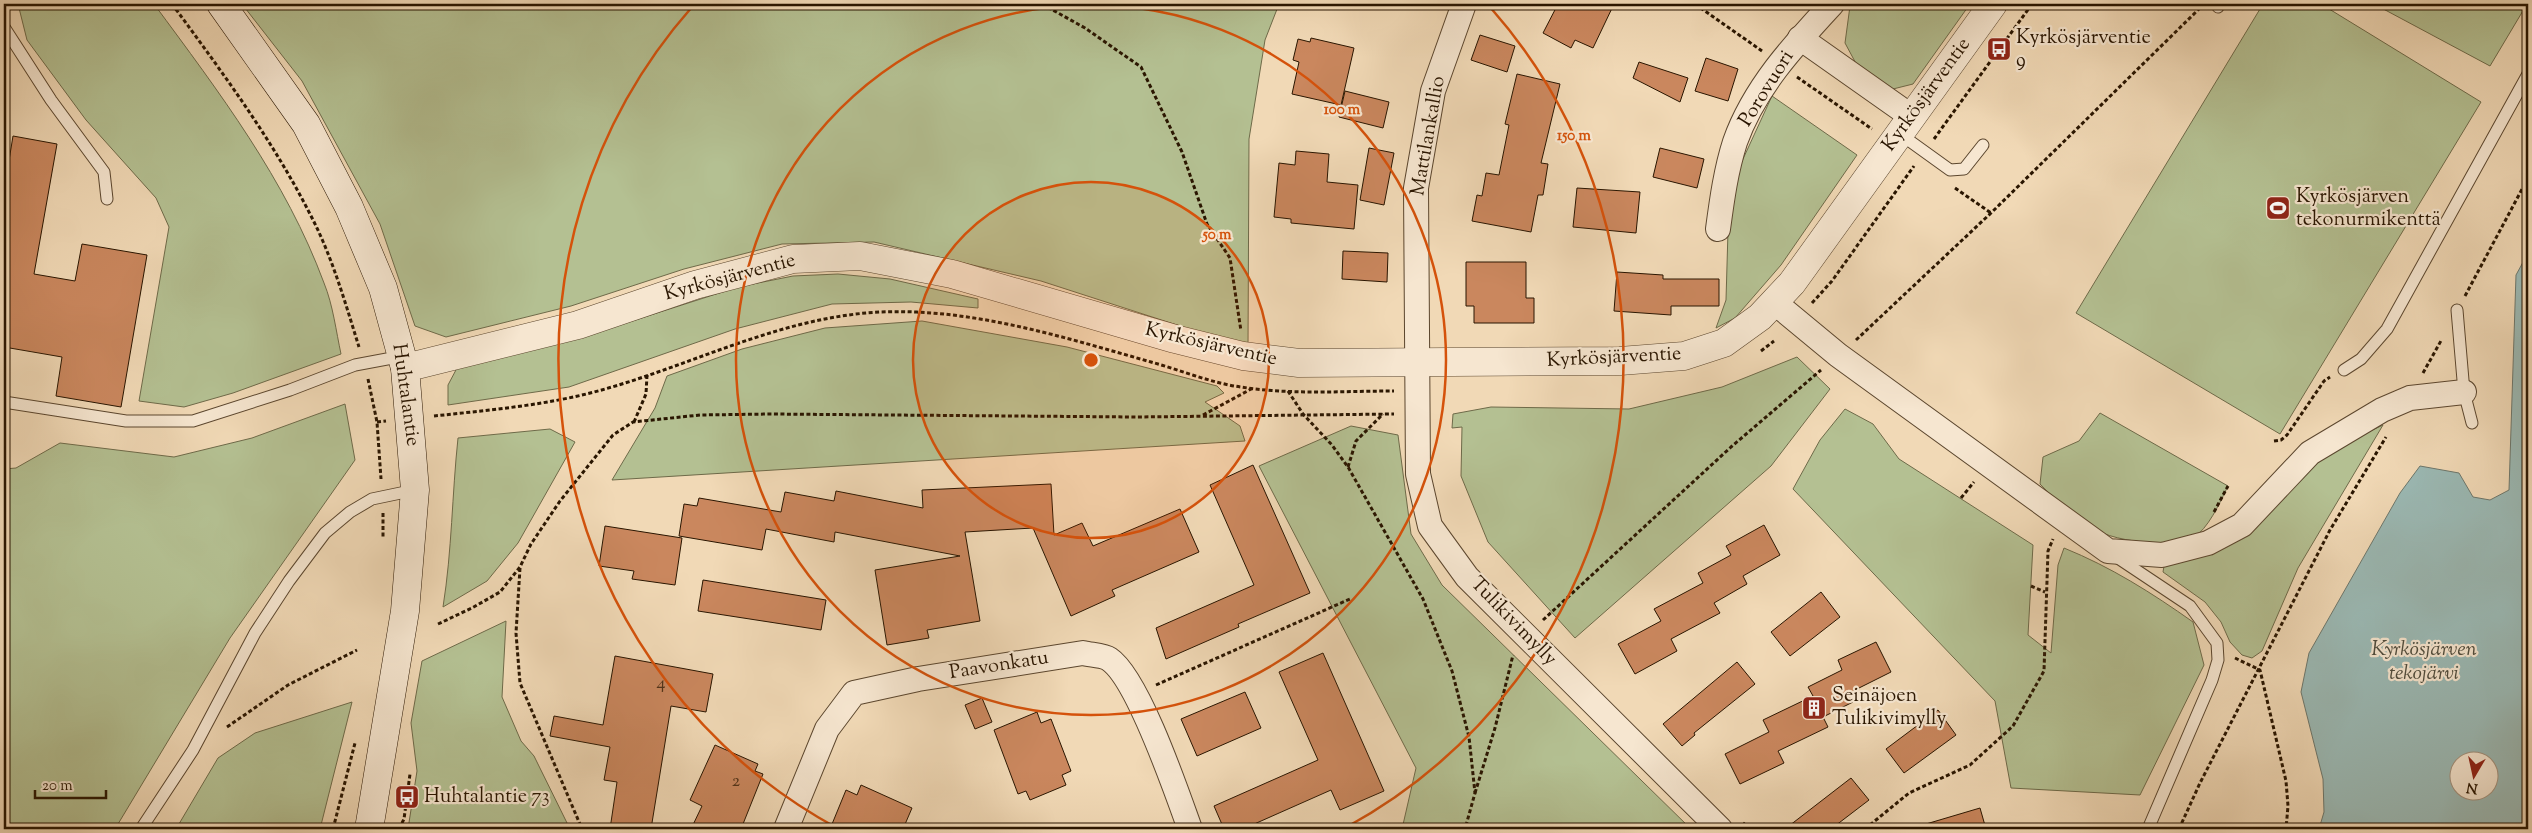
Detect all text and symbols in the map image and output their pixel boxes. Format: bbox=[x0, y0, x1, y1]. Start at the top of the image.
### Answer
place label: Kyrkösjärventie 9 bbox=[2016, 24, 2151, 76]
street label: Kyrkösjärventie bbox=[1876, 32, 1978, 158]
bus stop icon: Kyrkösjärventie 9 bbox=[1986, 36, 2012, 62]
street label: Porovuori bbox=[1732, 45, 1802, 133]
street label: Mattilankallio bbox=[1404, 74, 1454, 198]
text: 100 m bbox=[1324, 100, 1361, 121]
text: 150 m bbox=[1557, 126, 1591, 147]
place label: Kyrkösjärven tekonurmikenttä bbox=[2296, 183, 2441, 235]
sports icon: Kyrkösjärven tekonurmikenttä bbox=[2265, 195, 2291, 221]
text: 50 m bbox=[1202, 225, 1232, 246]
street label: Kyrkösjärventie bbox=[661, 247, 799, 309]
street label: Kyrkösjärventie bbox=[1142, 316, 1280, 374]
street label: Kyrkösjärventie bbox=[1546, 340, 1682, 376]
street label: Huhtalantie bbox=[383, 342, 427, 448]
centre of rings bbox=[1082, 351, 1100, 369]
street label: Tulikivimylly bbox=[1463, 571, 1563, 673]
water label: Kyrkösjärven tekojärvi bbox=[2371, 635, 2477, 689]
street label: Paavonkatu bbox=[947, 644, 1051, 688]
house number: 4 bbox=[656, 671, 666, 697]
place label: Seinäjoen Tulikivimylly bbox=[1832, 682, 1946, 734]
building icon: Seinäjoen Tulikivimylly bbox=[1801, 695, 1827, 721]
north arrow bbox=[2450, 750, 2500, 800]
scale bar bbox=[35, 768, 106, 800]
house number: 2 bbox=[732, 769, 741, 795]
text: 20 m bbox=[42, 776, 73, 797]
text: N bbox=[2465, 776, 2479, 798]
place label: Huhtalantie 73 bbox=[424, 783, 549, 812]
bus stop icon: Huhtalantie 73 bbox=[394, 784, 420, 810]

